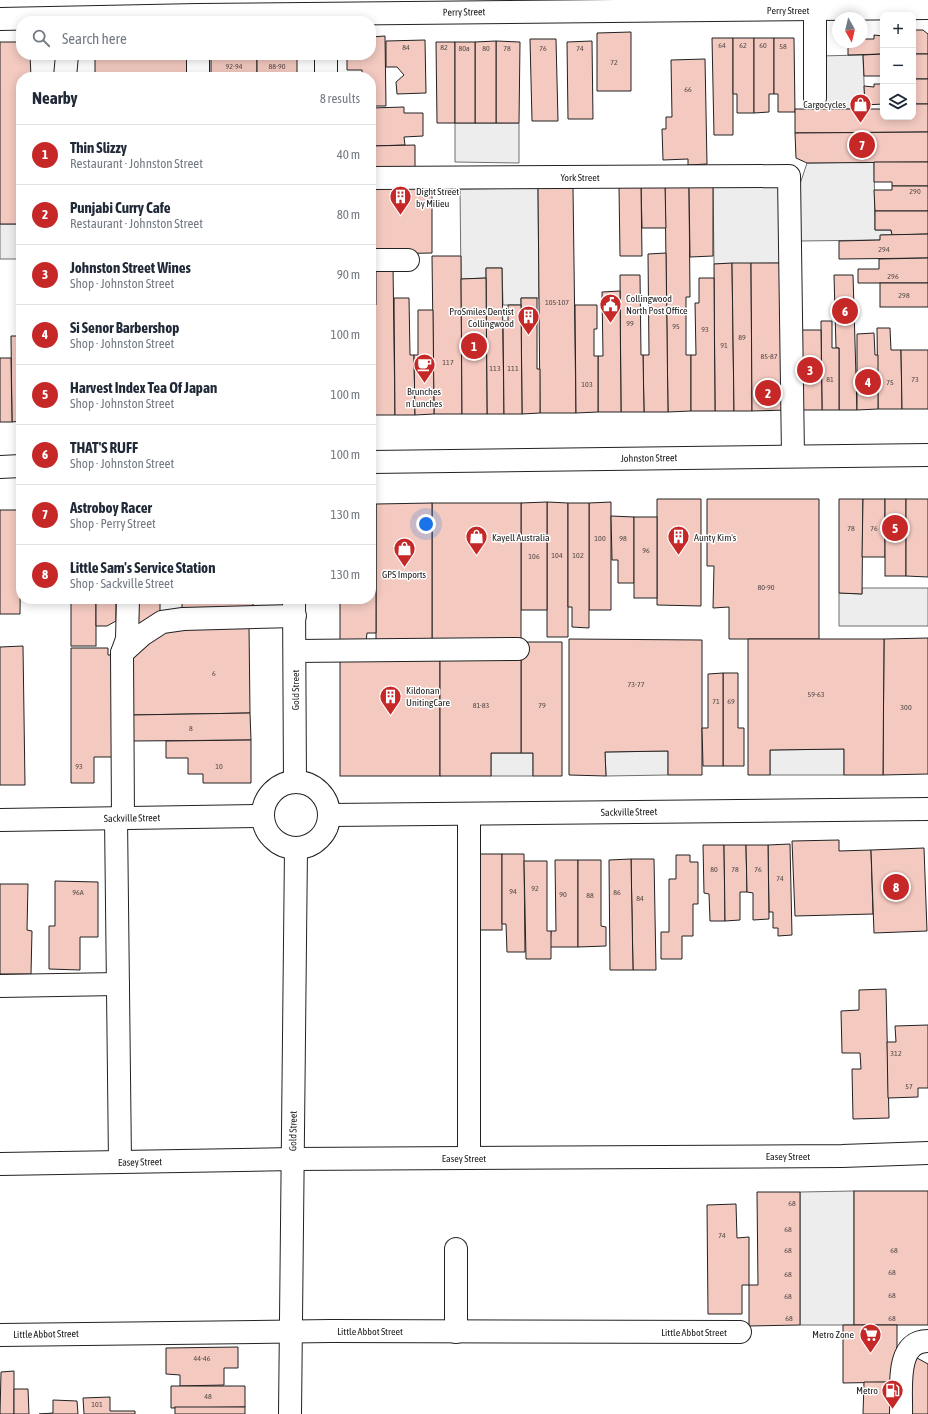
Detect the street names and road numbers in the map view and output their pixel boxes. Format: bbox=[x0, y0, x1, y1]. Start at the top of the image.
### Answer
street label: Perry Street bbox=[767, 5, 809, 16]
street label: Perry Street bbox=[443, 6, 486, 18]
street label: York Street bbox=[560, 172, 600, 183]
street label: Johnston Street bbox=[621, 452, 678, 464]
street label: Gold Street bbox=[290, 670, 301, 710]
street label: Sackville Street bbox=[601, 806, 657, 818]
street label: Sackville Street bbox=[104, 812, 160, 824]
street label: Gold Street bbox=[287, 1110, 299, 1151]
street label: Easey Street bbox=[766, 1151, 810, 1162]
street label: Easey Street bbox=[442, 1153, 486, 1164]
street label: Easey Street bbox=[118, 1156, 162, 1168]
street label: Little Abbot Street bbox=[337, 1326, 403, 1337]
street label: Little Abbot Street bbox=[661, 1327, 727, 1338]
street label: Little Abbot Street bbox=[13, 1328, 79, 1340]

